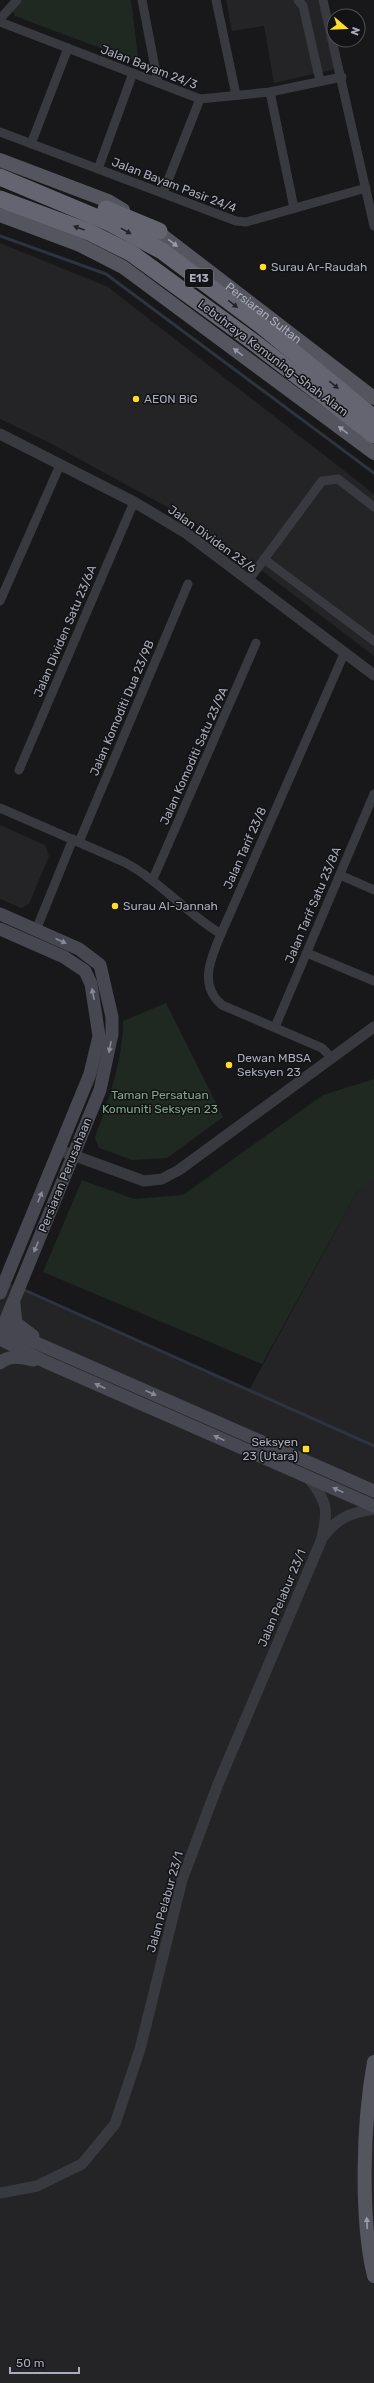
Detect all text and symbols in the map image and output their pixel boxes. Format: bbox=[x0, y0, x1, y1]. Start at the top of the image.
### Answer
north arrow bbox=[326, 8, 366, 48]
text: N bbox=[348, 25, 362, 37]
street label: Jalan Bayam 24/3 bbox=[99, 42, 199, 92]
street label: Jalan Bayam Pasir 24/4 bbox=[110, 155, 239, 215]
one-way arrow bbox=[73, 225, 85, 231]
one-way arrow bbox=[120, 228, 132, 234]
one-way arrow bbox=[168, 238, 179, 247]
place label: Surau Ar-Raudah bbox=[271, 260, 367, 274]
marker: Surau Ar-Raudah bbox=[258, 262, 268, 272]
road number: E13 bbox=[185, 269, 213, 287]
street label: Persiaran Sultan bbox=[223, 279, 304, 347]
street label: Lebuhraya Kemuning–Shah Alam bbox=[195, 297, 351, 419]
one-way arrow bbox=[227, 300, 238, 309]
one-way arrow bbox=[233, 348, 244, 356]
one-way arrow bbox=[329, 381, 340, 390]
place label: AEON BiG bbox=[144, 392, 198, 406]
marker: AEON BiG bbox=[131, 394, 141, 404]
one-way arrow bbox=[337, 426, 348, 434]
street label: Jalan Dividen 23/6 bbox=[165, 502, 259, 576]
street label: Jalan Dividen Satu 23/6A bbox=[31, 563, 99, 699]
street label: Jalan Komoditi Dua 23/9B bbox=[87, 638, 157, 778]
street label: Jalan Komoditi Satu 23/9A bbox=[157, 685, 231, 827]
street label: Jalan Tarif 23/8 bbox=[221, 805, 269, 891]
street label: Jalan Tarif Satu 23/8A bbox=[282, 845, 344, 965]
place label: Surau Al-Jannah bbox=[123, 899, 218, 913]
marker: Surau Al-Jannah bbox=[110, 901, 120, 911]
one-way arrow bbox=[56, 938, 67, 944]
one-way arrow bbox=[89, 988, 95, 1000]
one-way arrow bbox=[107, 1041, 113, 1053]
place label: Dewan MBSA Seksyen 23 bbox=[237, 1051, 311, 1079]
marker: Dewan MBSA Seksyen 23 bbox=[224, 1060, 234, 1070]
park label: Taman Persatuan Komuniti Seksyen 23 bbox=[102, 1088, 218, 1116]
street label: Persiaran Perusahaan bbox=[36, 1116, 94, 1234]
one-way arrow bbox=[37, 1191, 43, 1202]
one-way arrow bbox=[32, 1242, 38, 1254]
one-way arrow bbox=[94, 1382, 106, 1388]
one-way arrow bbox=[146, 1390, 158, 1396]
one-way arrow bbox=[214, 1435, 225, 1441]
place label: Seksyen 23 (Utara) bbox=[242, 1435, 298, 1463]
marker: Seksyen 23 (Utara) bbox=[301, 1444, 311, 1454]
one-way arrow bbox=[333, 1487, 344, 1493]
street label: Jalan Pelabur 23/1 bbox=[255, 1547, 309, 1649]
street label: Jalan Pelabur 23/1 bbox=[144, 1850, 186, 1954]
one-way arrow bbox=[363, 2217, 370, 2229]
scale bar bbox=[10, 2349, 79, 2375]
text: 50 m bbox=[16, 2356, 44, 2370]

